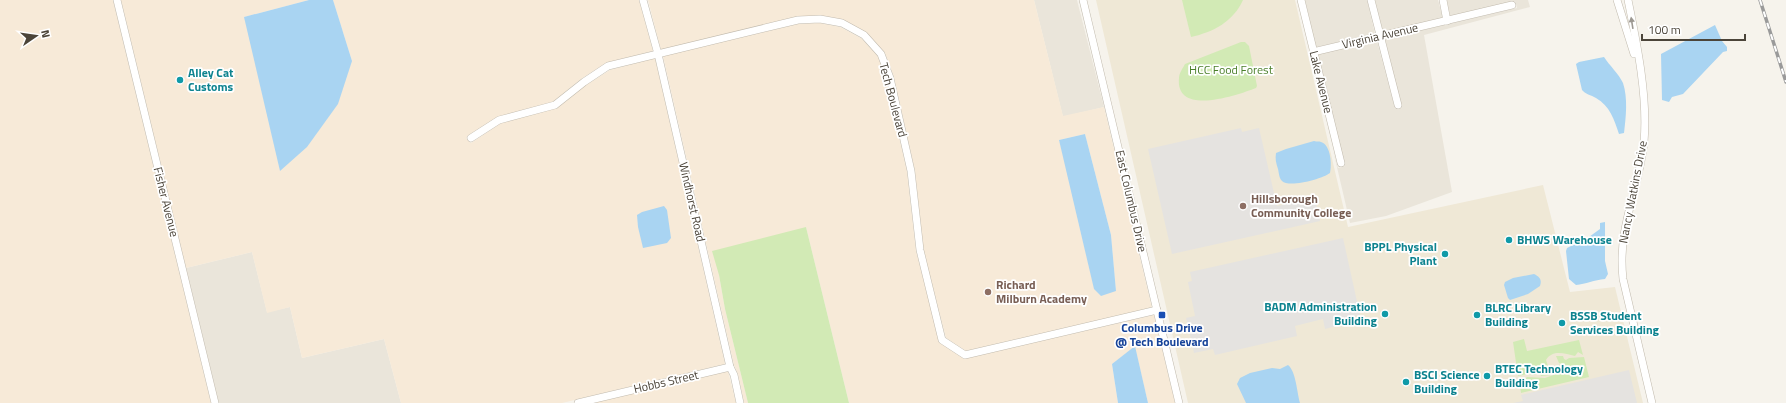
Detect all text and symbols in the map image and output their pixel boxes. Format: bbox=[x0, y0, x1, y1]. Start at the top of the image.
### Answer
north arrow bbox=[16, 16, 56, 56]
scale bar bbox=[1642, 16, 1745, 42]
one-way arrow bbox=[1629, 17, 1635, 29]
street label: Virginia Avenue bbox=[1340, 18, 1420, 54]
text: 100 m bbox=[1648, 20, 1681, 39]
text: N bbox=[37, 28, 54, 39]
street label: Lake Avenue bbox=[1305, 49, 1338, 115]
street label: Tech Boulevard bbox=[874, 60, 913, 139]
park label: HCC Food Forest bbox=[1189, 60, 1274, 79]
place label: Alley Cat Customs bbox=[188, 63, 234, 96]
marker: Alley Cat Customs bbox=[175, 75, 185, 85]
street label: Nancy Watkins Drive bbox=[1613, 139, 1652, 245]
street label: East Columbus Drive bbox=[1111, 148, 1152, 254]
street label: Windhorst Road bbox=[674, 160, 711, 244]
street label: Fisher Avenue bbox=[149, 165, 184, 239]
place label: Hillsborough Community College bbox=[1251, 189, 1351, 222]
marker: Hillsborough Community College bbox=[1238, 201, 1248, 211]
place label: BHWS Warehouse bbox=[1517, 230, 1612, 249]
marker: BHWS Warehouse bbox=[1504, 235, 1514, 245]
place label: BPPL Physical Plant bbox=[1364, 237, 1438, 270]
marker: BPPL Physical Plant bbox=[1440, 249, 1450, 259]
place label: Richard Milburn Academy bbox=[996, 275, 1087, 308]
marker: Richard Milburn Academy bbox=[983, 287, 993, 297]
place label: BADM Administration Building bbox=[1264, 297, 1378, 330]
place label: BLRC Library Building bbox=[1485, 298, 1551, 331]
place label: BSSB Student Services Building bbox=[1570, 306, 1660, 339]
marker: BADM Administration Building bbox=[1380, 309, 1390, 319]
marker: Columbus Drive @ Tech Boulevard bbox=[1157, 310, 1167, 320]
marker: BLRC Library Building bbox=[1472, 310, 1482, 320]
place label: Columbus Drive @ Tech Boulevard bbox=[1115, 318, 1209, 351]
marker: BSSB Student Services Building bbox=[1557, 318, 1567, 328]
place label: BTEC Technology Building bbox=[1495, 359, 1583, 392]
street label: Hobbs Street bbox=[632, 365, 701, 398]
place label: BSCI Science Building bbox=[1414, 365, 1480, 398]
marker: BTEC Technology Building bbox=[1482, 371, 1492, 381]
marker: BSCI Science Building bbox=[1401, 377, 1411, 387]

